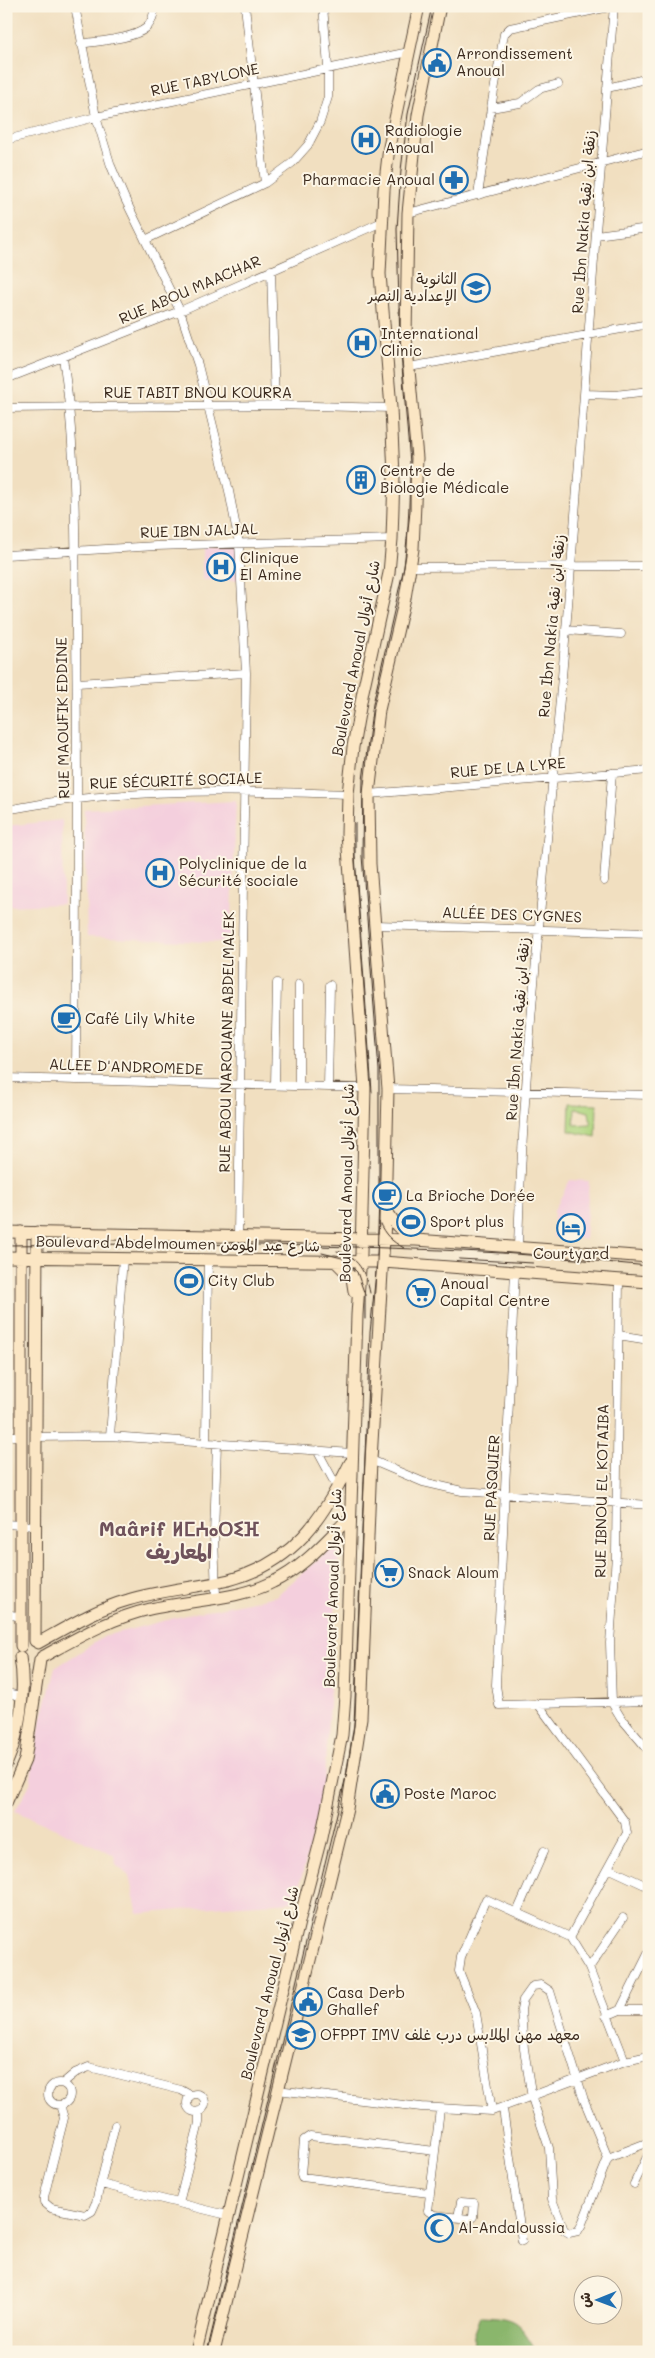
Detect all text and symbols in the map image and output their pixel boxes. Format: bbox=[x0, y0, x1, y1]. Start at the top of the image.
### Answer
place label: Arrondissement Anoual bbox=[456, 43, 573, 80]
public building icon: Arrondissement Anoual bbox=[422, 48, 452, 78]
street label: RUE TABYLONE bbox=[149, 58, 261, 100]
place label: Radiologie Anoual bbox=[385, 120, 462, 157]
hospital icon: Radiologie Anoual bbox=[351, 125, 381, 155]
street label: Rue Ibn Nakia زنقة ابن نقية bbox=[567, 130, 599, 314]
pharmacy icon: Pharmacie Anoual bbox=[439, 165, 469, 195]
place label: Pharmacie Anoual bbox=[303, 169, 435, 189]
street label: RUE ABOU MAACHAR bbox=[115, 250, 264, 328]
place label: الثانوية الإعدادية النصر bbox=[366, 268, 457, 306]
school or university icon: الثانوية الإعدادية النصر bbox=[461, 273, 491, 303]
place label: International Clinic bbox=[381, 323, 478, 360]
hospital icon: International Clinic bbox=[347, 328, 377, 358]
street label: RUE TABIT BNOU KOURRA bbox=[104, 382, 292, 402]
place label: Centre de Biologie Médicale bbox=[380, 460, 509, 497]
building icon: Centre de Biologie Médicale bbox=[346, 465, 376, 495]
street label: RUE IBN JALJAL bbox=[140, 518, 258, 542]
street label: Rue Ibn Nakia زنقة ابن نقية bbox=[533, 533, 569, 718]
place label: Clinique El Amine bbox=[240, 547, 302, 584]
hospital icon: Clinique El Amine bbox=[206, 552, 236, 582]
street label: Boulevard Anoual شارع أنوال bbox=[326, 558, 385, 758]
street label: RUE MAOUFIK EDDINE bbox=[51, 637, 73, 799]
street label: RUE DE LA LYRE bbox=[449, 752, 567, 782]
street label: RUE SÉCURITÉ SOCIALE bbox=[89, 767, 263, 793]
place label: Polyclinique de la Sécurité sociale bbox=[179, 853, 307, 890]
hospital icon: Polyclinique de la Sécurité sociale bbox=[145, 858, 175, 888]
street label: ALLÉE DES CYGNES bbox=[442, 902, 582, 926]
street label: RUE ABOU NAROUANE ABDELMALEK bbox=[214, 911, 238, 1173]
street label: Rue Ibn Nakia زنقة ابن نقية bbox=[501, 937, 533, 1121]
cafe icon: Café Lily White bbox=[51, 1004, 81, 1034]
place label: Café Lily White bbox=[85, 1008, 195, 1028]
street label: ALLEE D'ANDROMEDE bbox=[48, 1053, 204, 1079]
street label: Boulevard Anoual شارع أنوال bbox=[334, 1083, 359, 1283]
cafe icon: La Brioche Dorée bbox=[372, 1181, 402, 1211]
place label: La Brioche Dorée bbox=[406, 1185, 535, 1205]
sports icon: Sport plus bbox=[396, 1207, 426, 1237]
place label: Sport plus bbox=[430, 1211, 504, 1231]
hotel icon: Courtyard bbox=[556, 1213, 586, 1243]
street label: Boulevard Abdelmoumen شارع عبد المومن bbox=[36, 1231, 320, 1256]
place label: Courtyard bbox=[533, 1243, 609, 1263]
sports icon: City Club bbox=[174, 1266, 204, 1296]
place label: City Club bbox=[208, 1270, 275, 1290]
place label: Anoual Capital Centre bbox=[440, 1273, 550, 1310]
supermarket icon: Anoual Capital Centre bbox=[406, 1278, 436, 1308]
street label: RUE IBNOU EL KOTAIBA bbox=[589, 1404, 613, 1578]
street label: RUE PASQUIER bbox=[478, 1434, 504, 1542]
street label: Boulevard Anoual شارع أنوال bbox=[319, 1488, 346, 1688]
district label: Maârif ⵍⵎⵄⴰⵔⵉⴼ المعاريف bbox=[99, 1515, 259, 1564]
supermarket icon: Snack Aloum bbox=[374, 1558, 404, 1588]
place label: Snack Aloum bbox=[408, 1562, 499, 1582]
public building icon: Poste Maroc bbox=[370, 1779, 400, 1809]
place label: Poste Maroc bbox=[404, 1783, 497, 1803]
street label: Boulevard Anoual شارع أنوال bbox=[235, 1884, 304, 2082]
place label: Casa Derb Ghallef bbox=[327, 1982, 405, 2019]
public building icon: Casa Derb Ghallef bbox=[293, 1987, 323, 2017]
school or university icon: OFPPT IMV معهد مهن الملابس درب غلف bbox=[286, 2020, 316, 2050]
place label: OFPPT IMV معهد مهن الملابس درب غلف bbox=[320, 2024, 580, 2044]
mosque icon: Al-Andaloussia bbox=[424, 2213, 454, 2243]
place label: Al-Andaloussia bbox=[458, 2217, 565, 2237]
north arrow bbox=[572, 2276, 622, 2326]
text: ش bbox=[575, 2292, 594, 2308]

